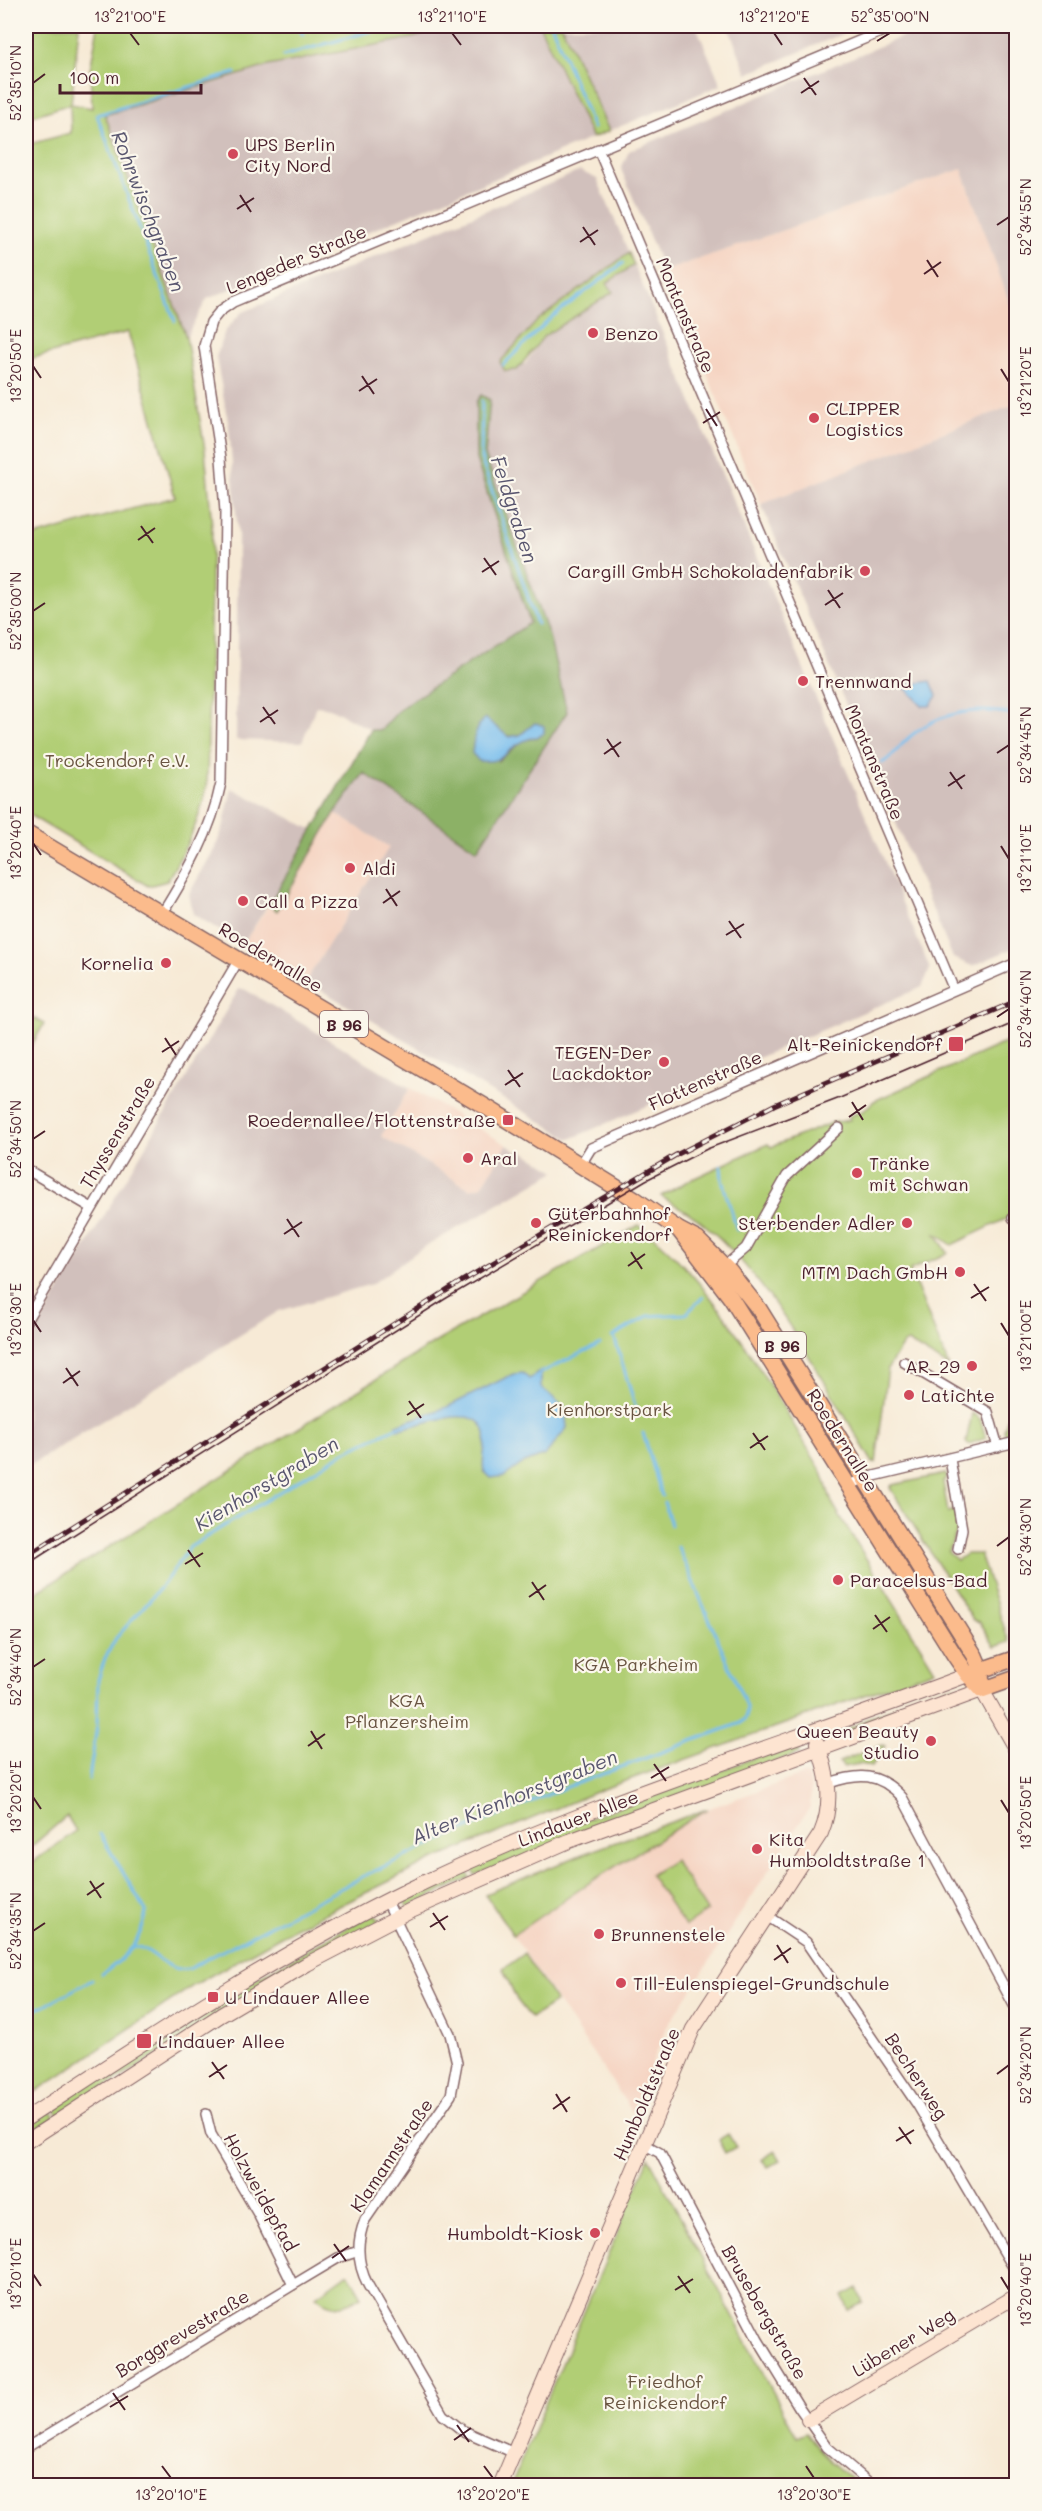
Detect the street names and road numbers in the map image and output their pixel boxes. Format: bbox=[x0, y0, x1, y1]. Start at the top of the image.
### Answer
street label: Lengeder Straße bbox=[222, 219, 370, 299]
street label: Montanstraße bbox=[651, 253, 721, 377]
street label: Montanstraße bbox=[840, 700, 910, 824]
street label: Roedernallee bbox=[214, 916, 328, 998]
road number: B 96 bbox=[320, 1011, 368, 1037]
street label: Flottenstraße bbox=[645, 1044, 765, 1116]
street label: Thyssenstraße bbox=[74, 1071, 160, 1193]
road number: B 96 bbox=[758, 1332, 806, 1358]
street label: Roedernallee bbox=[802, 1384, 884, 1496]
street label: Lindauer Allee bbox=[514, 1784, 642, 1852]
street label: Humboldtstraße bbox=[607, 2024, 685, 2164]
street label: Becherweg bbox=[880, 2028, 954, 2124]
street label: Klamannstraße bbox=[344, 2094, 438, 2216]
street label: Holzweidepfad bbox=[219, 2128, 303, 2256]
street label: Brusebergstraße bbox=[717, 2240, 813, 2384]
street label: Borggrevestraße bbox=[111, 2284, 253, 2382]
street label: Lübener Weg bbox=[847, 2302, 959, 2382]

